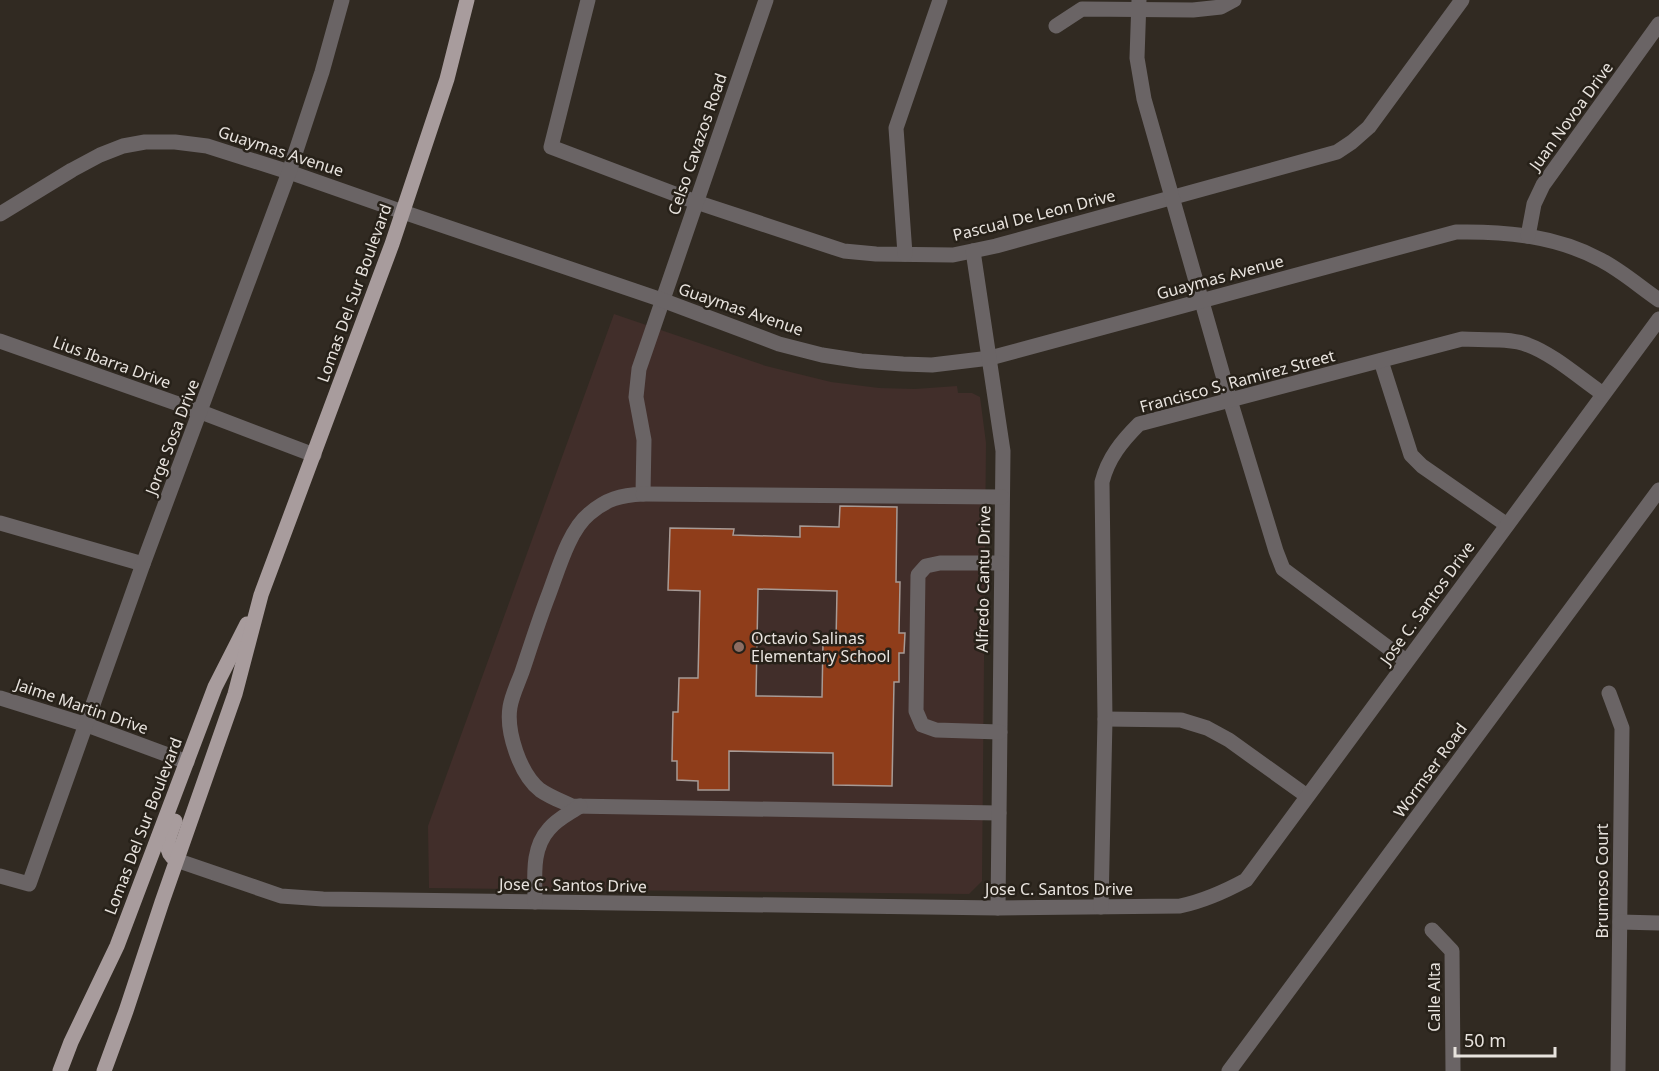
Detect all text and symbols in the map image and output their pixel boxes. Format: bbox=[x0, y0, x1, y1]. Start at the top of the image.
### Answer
street label: Juan Novoa Drive bbox=[1523, 57, 1618, 176]
street label: Celso Cavazos Road bbox=[662, 70, 732, 218]
street label: Guaymas Avenue bbox=[215, 120, 347, 182]
street label: Pascual De Leon Drive bbox=[950, 184, 1118, 246]
street label: Lomas Del Sur Boulevard bbox=[311, 201, 397, 385]
street label: Guaymas Avenue bbox=[1154, 249, 1286, 305]
street label: Guaymas Avenue bbox=[676, 277, 806, 341]
street label: Lius Ibarra Drive bbox=[50, 330, 174, 394]
street label: Francisco S. Ramirez Street bbox=[1137, 344, 1337, 418]
street label: Jorge Sosa Drive bbox=[139, 376, 204, 500]
street label: Alfredo Cantu Drive bbox=[971, 505, 995, 653]
street label: Jose C. Santos Drive bbox=[1373, 537, 1479, 671]
place label: Octavio Salinas Elementary School bbox=[751, 627, 890, 667]
marker: Octavio Salinas Elementary School bbox=[732, 640, 746, 654]
street label: Jaime Martin Drive bbox=[11, 672, 151, 739]
street label: Wormser Road bbox=[1388, 718, 1472, 822]
street label: Lomas Del Sur Boulevard bbox=[99, 734, 187, 918]
street label: Brumoso Court bbox=[1591, 823, 1613, 939]
street label: Jose C. Santos Drive bbox=[497, 873, 647, 897]
street label: Jose C. Santos Drive bbox=[983, 878, 1133, 900]
street label: Calle Alta bbox=[1423, 962, 1445, 1032]
scale bar bbox=[1455, 1020, 1556, 1058]
text: 50 m bbox=[1464, 1028, 1506, 1052]

